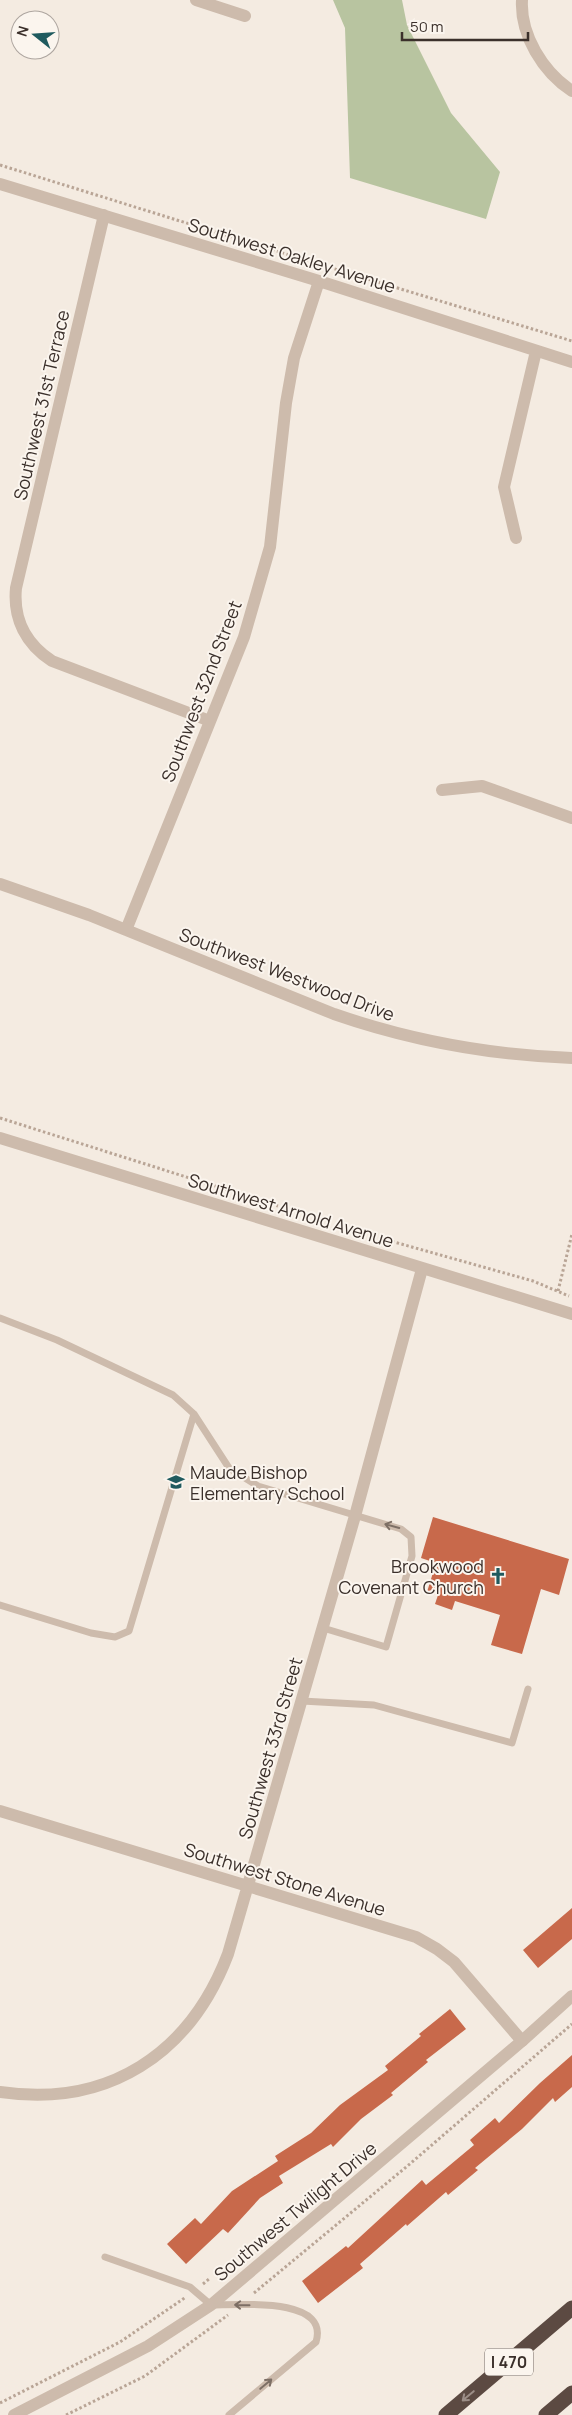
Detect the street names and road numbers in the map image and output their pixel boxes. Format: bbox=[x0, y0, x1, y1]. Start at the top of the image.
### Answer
street label: Southwest Oakley Avenue bbox=[185, 212, 399, 298]
street label: Southwest 31st Terrace bbox=[7, 308, 75, 502]
street label: Southwest 32nd Street bbox=[155, 597, 247, 785]
street label: Southwest Westwood Drive bbox=[176, 922, 398, 1026]
street label: Southwest Arnold Avenue bbox=[185, 1167, 397, 1253]
street label: Southwest 33rd Street bbox=[233, 1654, 307, 1842]
street label: Southwest Stone Avenue bbox=[181, 1837, 389, 1921]
street label: Southwest Twilight Drive bbox=[209, 2136, 381, 2286]
road number: I 470 bbox=[485, 2348, 533, 2376]

